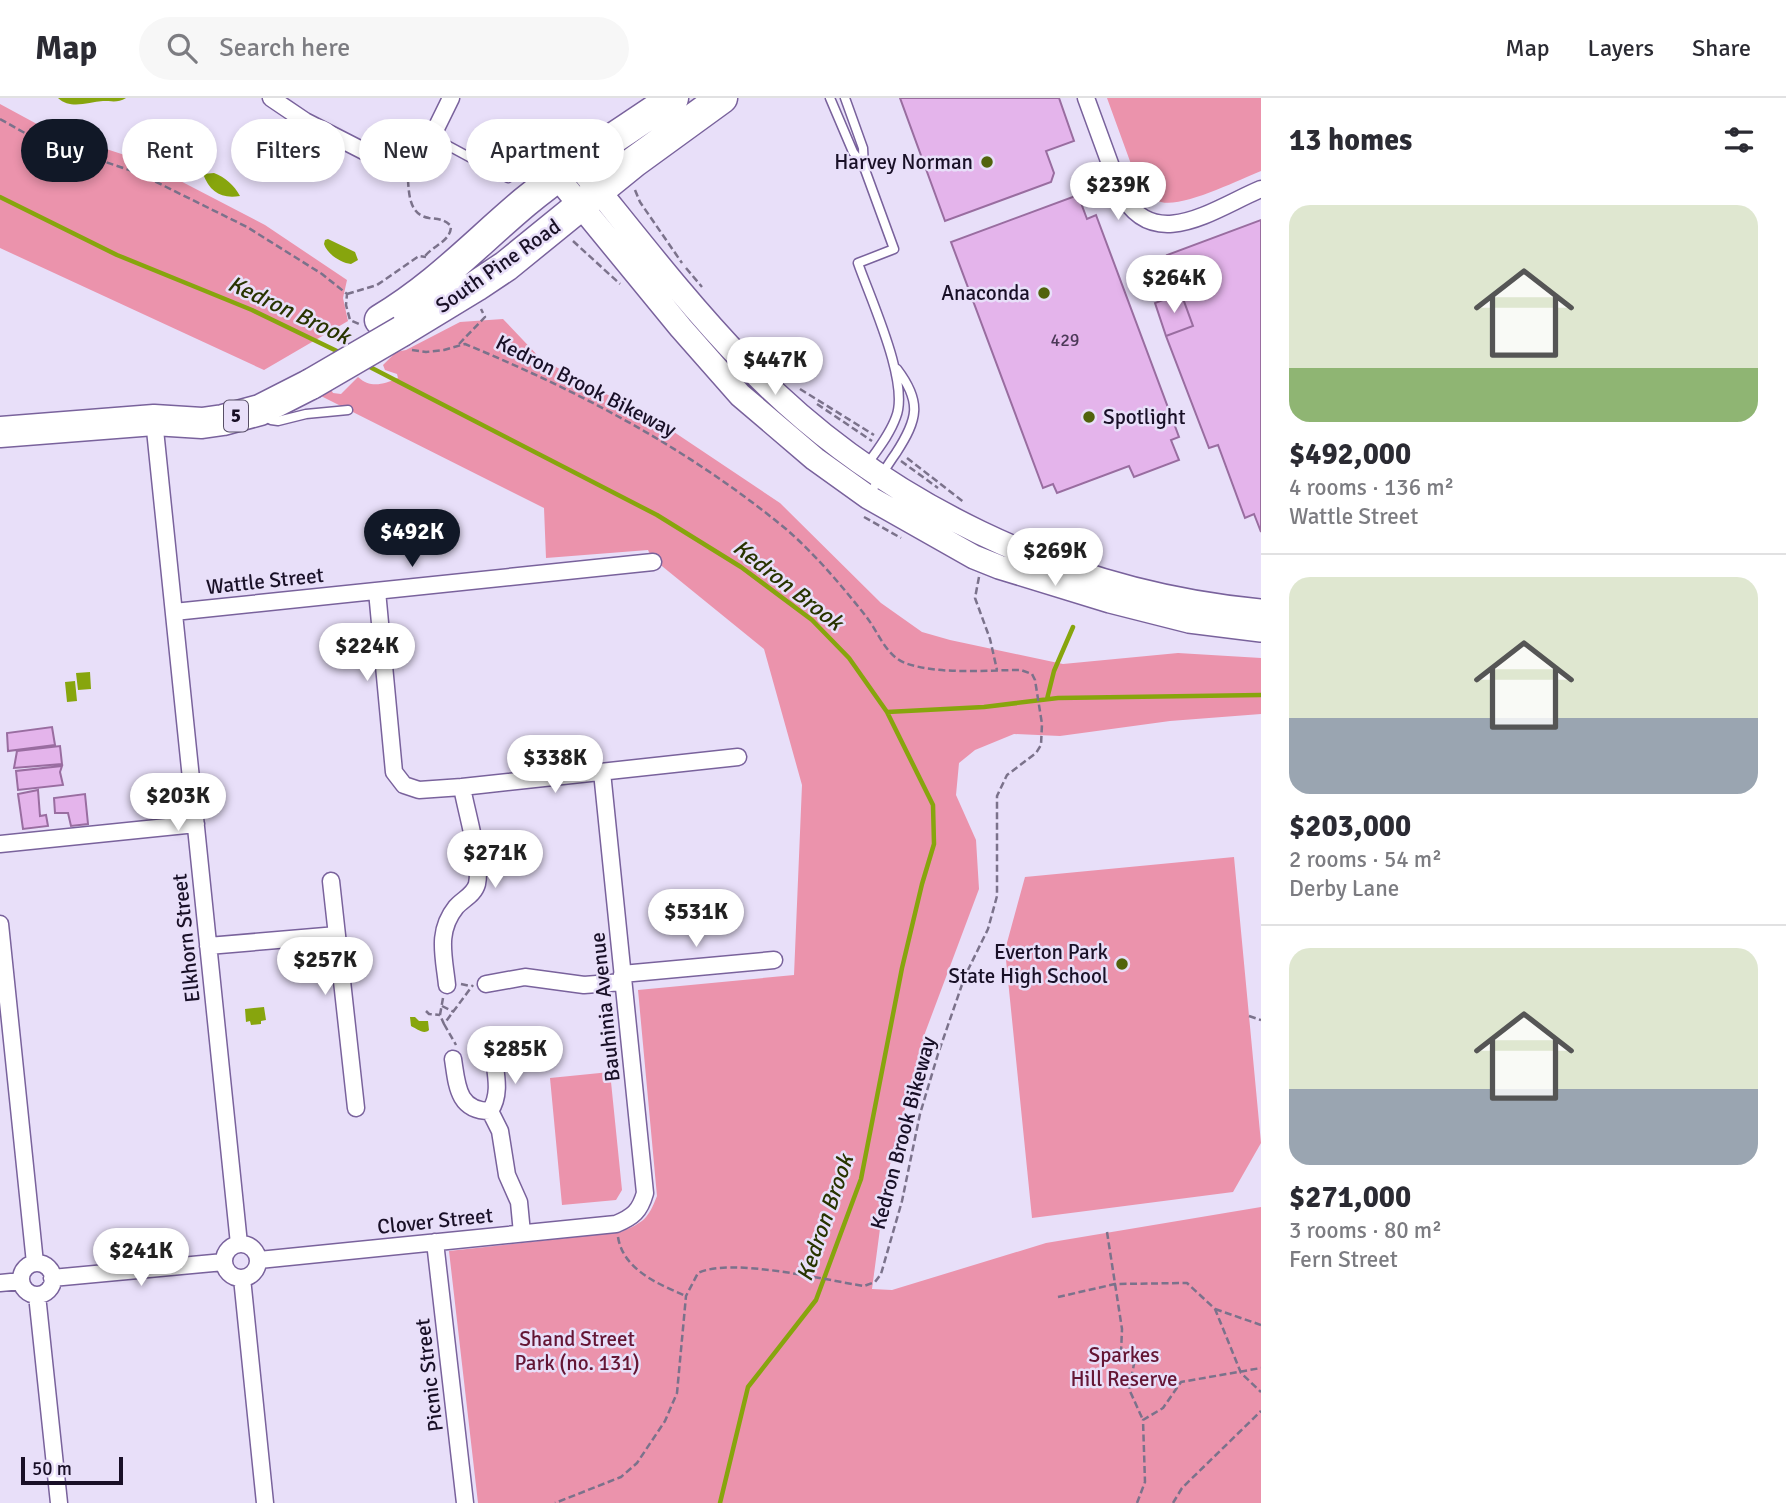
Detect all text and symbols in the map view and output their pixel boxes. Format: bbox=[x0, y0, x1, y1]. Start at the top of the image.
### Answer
search box bbox=[139, 17, 629, 80]
text: Map bbox=[35, 28, 97, 69]
icon: search bbox=[163, 29, 201, 67]
text: Search here bbox=[219, 32, 350, 64]
text: Map bbox=[1505, 33, 1550, 63]
text: Layers bbox=[1588, 33, 1654, 63]
text: Share bbox=[1692, 33, 1751, 63]
chip: Buy bbox=[21, 119, 108, 182]
chip: Rent bbox=[122, 119, 217, 182]
chip: Filters bbox=[231, 119, 345, 182]
chip: New bbox=[359, 119, 452, 182]
chip: Apartment bbox=[466, 119, 624, 182]
icon: filters bbox=[1720, 121, 1758, 159]
text: 13 homes bbox=[1289, 122, 1412, 159]
place label: Harvey Norman bbox=[834, 149, 973, 175]
marker: Harvey Norman bbox=[979, 154, 995, 170]
pin: $239K bbox=[1069, 162, 1167, 222]
text: $239K bbox=[1086, 170, 1150, 199]
street label: South Pine Road bbox=[430, 213, 566, 319]
icon: home bbox=[1461, 250, 1587, 376]
pin: $264K bbox=[1125, 256, 1223, 315]
text: $264K bbox=[1142, 263, 1206, 292]
water label: Kedron Brook bbox=[223, 269, 357, 352]
place label: Anaconda bbox=[941, 280, 1030, 306]
marker: Anaconda bbox=[1036, 285, 1052, 301]
street label: Kedron Brook Bikeway bbox=[492, 329, 681, 443]
house number: 429 bbox=[1050, 329, 1080, 351]
pin: $447K bbox=[726, 338, 824, 397]
text: $447K bbox=[743, 345, 807, 374]
road number: 5 bbox=[224, 400, 248, 432]
place label: Spotlight bbox=[1103, 404, 1186, 430]
marker: Spotlight bbox=[1081, 409, 1097, 425]
text: $492,000 bbox=[1289, 436, 1411, 473]
text: 4 rooms · 136 m² bbox=[1289, 473, 1454, 502]
text: Wattle Street bbox=[1289, 502, 1418, 531]
pin: $492K bbox=[363, 510, 461, 569]
text: $492K bbox=[380, 517, 444, 546]
pin: $269K bbox=[1006, 528, 1104, 588]
water label: Kedron Brook bbox=[727, 533, 851, 638]
text: $269K bbox=[1023, 536, 1087, 565]
street label: Wattle Street bbox=[205, 562, 325, 600]
icon: home bbox=[1461, 622, 1587, 748]
pin: $224K bbox=[318, 624, 416, 683]
text: $224K bbox=[335, 631, 399, 660]
pin: $338K bbox=[506, 736, 604, 795]
text: $338K bbox=[523, 743, 587, 772]
pin: $203K bbox=[129, 774, 227, 833]
text: $203K bbox=[146, 781, 210, 810]
text: $203,000 bbox=[1289, 808, 1411, 845]
pin: $271K bbox=[446, 830, 544, 890]
text: $271K bbox=[463, 838, 527, 867]
text: 2 rooms · 54 m² bbox=[1289, 845, 1442, 874]
street label: Elkhorn Street bbox=[166, 872, 206, 1004]
text: Derby Lane bbox=[1289, 874, 1399, 903]
pin: $531K bbox=[647, 890, 745, 949]
text: $531K bbox=[664, 897, 728, 926]
street label: Bauhinia Avenue bbox=[584, 931, 626, 1083]
pin: $257K bbox=[276, 937, 374, 997]
place label: Everton Park State High School bbox=[948, 939, 1108, 989]
text: $257K bbox=[293, 945, 357, 974]
marker: Everton Park State High School bbox=[1114, 956, 1130, 972]
icon: home bbox=[1461, 993, 1587, 1119]
pin: $285K bbox=[466, 1026, 564, 1086]
street label: Kedron Brook Bikeway bbox=[865, 1033, 941, 1232]
text: $285K bbox=[483, 1034, 547, 1063]
water label: Kedron Brook bbox=[790, 1149, 861, 1285]
text: $271,000 bbox=[1289, 1179, 1411, 1216]
street label: Clover Street bbox=[376, 1202, 494, 1240]
text: 3 rooms · 80 m² bbox=[1289, 1216, 1442, 1245]
pin: $241K bbox=[92, 1228, 190, 1288]
text: $241K bbox=[109, 1236, 173, 1265]
text: Fern Street bbox=[1289, 1245, 1398, 1274]
street label: Picnic Street bbox=[409, 1317, 449, 1433]
park label: Shand Street Park (no. 131) bbox=[514, 1326, 640, 1376]
park label: Sparkes Hill Reserve bbox=[1070, 1342, 1178, 1392]
scale bar bbox=[21, 1454, 122, 1486]
text: 50 m bbox=[32, 1457, 72, 1481]

